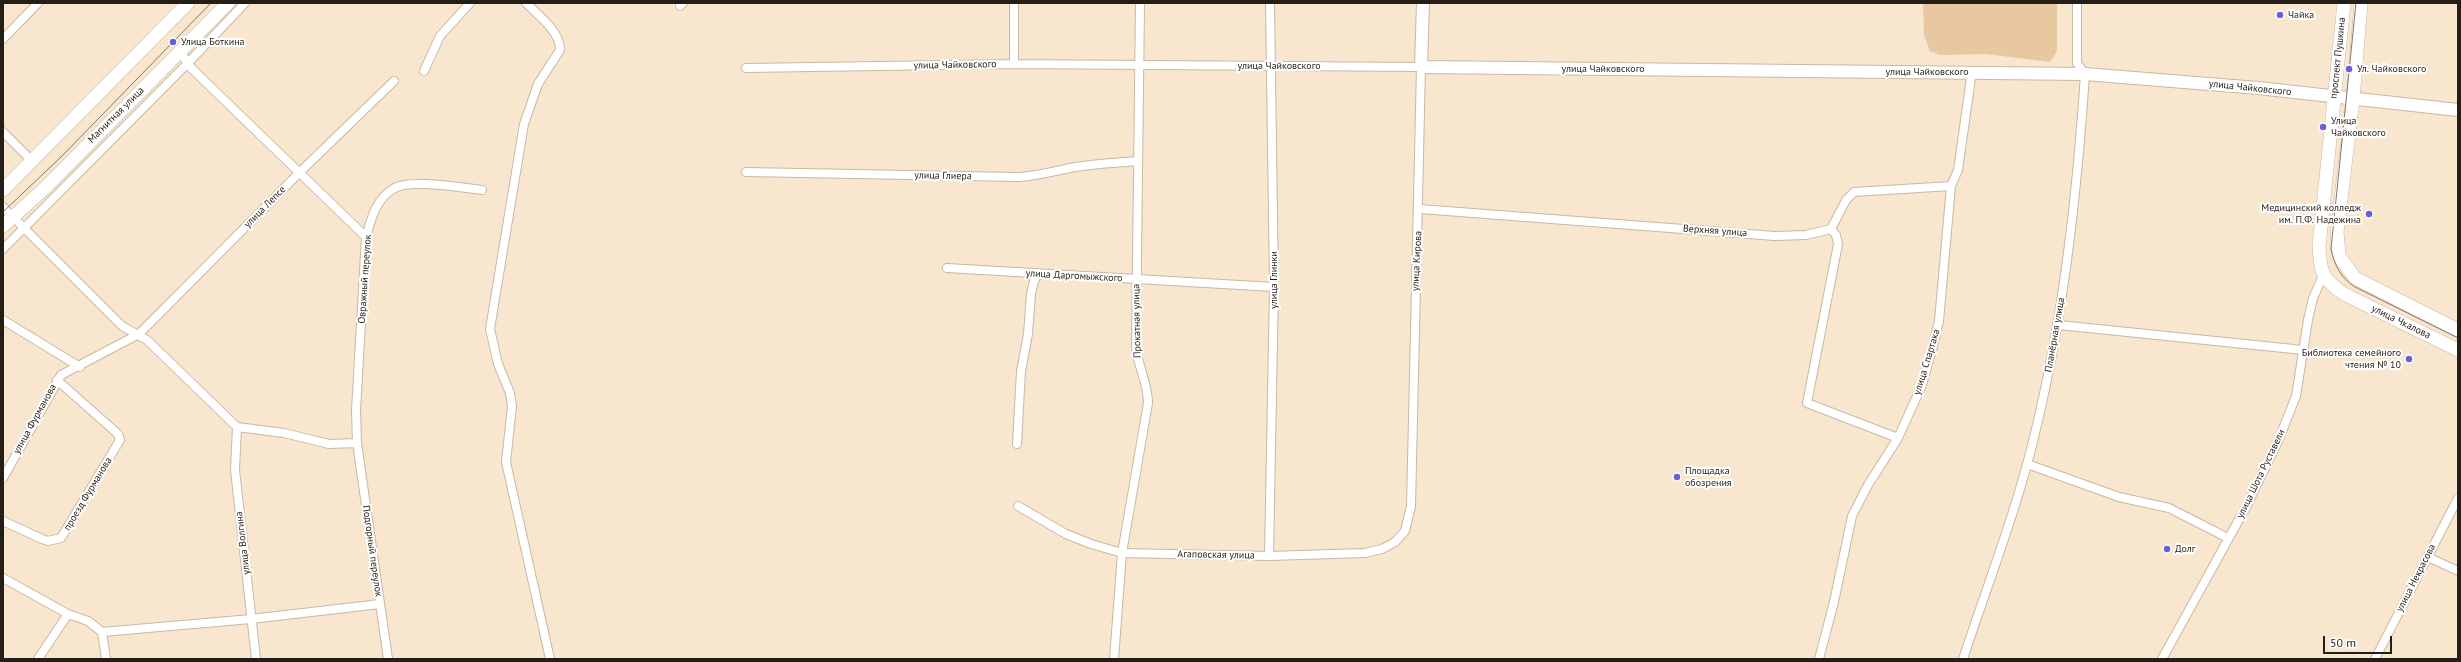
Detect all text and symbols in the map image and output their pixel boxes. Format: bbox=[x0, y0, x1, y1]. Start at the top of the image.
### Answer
place label: Чайка bbox=[2288, 9, 2314, 21]
marker: Чайка bbox=[2275, 10, 2285, 20]
street label: проспект Пушкина bbox=[2328, 17, 2348, 99]
place label: Улица Боткина bbox=[181, 36, 245, 48]
marker: Улица Боткина bbox=[168, 37, 178, 47]
street label: улица Чайковского bbox=[913, 58, 997, 72]
street label: улица Чайковского bbox=[1237, 60, 1321, 72]
street label: улица Чайковского bbox=[1561, 63, 1645, 75]
place label: Ул. Чайковского bbox=[2357, 63, 2426, 75]
marker: Ул. Чайковского bbox=[2344, 64, 2354, 74]
street label: улица Чайковского bbox=[1885, 66, 1969, 78]
street label: улица Чайковского bbox=[2208, 78, 2292, 98]
street label: Магнитная улица bbox=[85, 84, 147, 146]
place label: Улица Чайковского bbox=[2331, 115, 2386, 138]
marker: Улица Чайковского bbox=[2318, 122, 2328, 132]
street label: улица Глиера bbox=[914, 169, 972, 183]
street label: улица Лепсе bbox=[242, 184, 288, 230]
place label: Медицинский колледж им. П.Ф. Надежина bbox=[2261, 202, 2361, 226]
marker: Медицинский колледж им. П.Ф. Надежина bbox=[2364, 209, 2374, 219]
street label: Верхняя улица bbox=[1683, 223, 1747, 239]
street label: улица Кирова bbox=[1409, 231, 1425, 291]
street label: Овражный переулок bbox=[356, 234, 374, 324]
street label: улица Глинки bbox=[1268, 251, 1280, 309]
street label: улица Даргомыжского bbox=[1025, 267, 1123, 285]
street label: Прокатная улица bbox=[1130, 284, 1144, 358]
street label: Планёрная улица bbox=[2043, 297, 2067, 373]
street label: улица Чкалова bbox=[2369, 303, 2433, 341]
street label: улица Спартака bbox=[1911, 328, 1943, 396]
place label: Библиотека семейного чтения № 10 bbox=[2302, 347, 2401, 370]
marker: Библиотека семейного чтения № 10 bbox=[2404, 354, 2414, 364]
street label: улица Фурманова bbox=[11, 382, 59, 456]
street label: улица Шота Руставели bbox=[2234, 428, 2288, 520]
street label: проезд Фурманова bbox=[61, 455, 115, 533]
place label: Площадка обозрения bbox=[1685, 465, 1732, 488]
marker: Площадка обозрения bbox=[1672, 472, 1682, 482]
street label: Подгорный переулок bbox=[360, 505, 384, 597]
street label: улица Волгина bbox=[233, 511, 253, 575]
street label: улица Некрасова bbox=[2394, 542, 2438, 614]
place label: Долг bbox=[2175, 543, 2195, 555]
marker: Долг bbox=[2162, 544, 2172, 554]
street label: Агаповская улица bbox=[1177, 548, 1255, 562]
scale bar bbox=[2325, 628, 2394, 654]
text: 50 m bbox=[2330, 635, 2356, 650]

